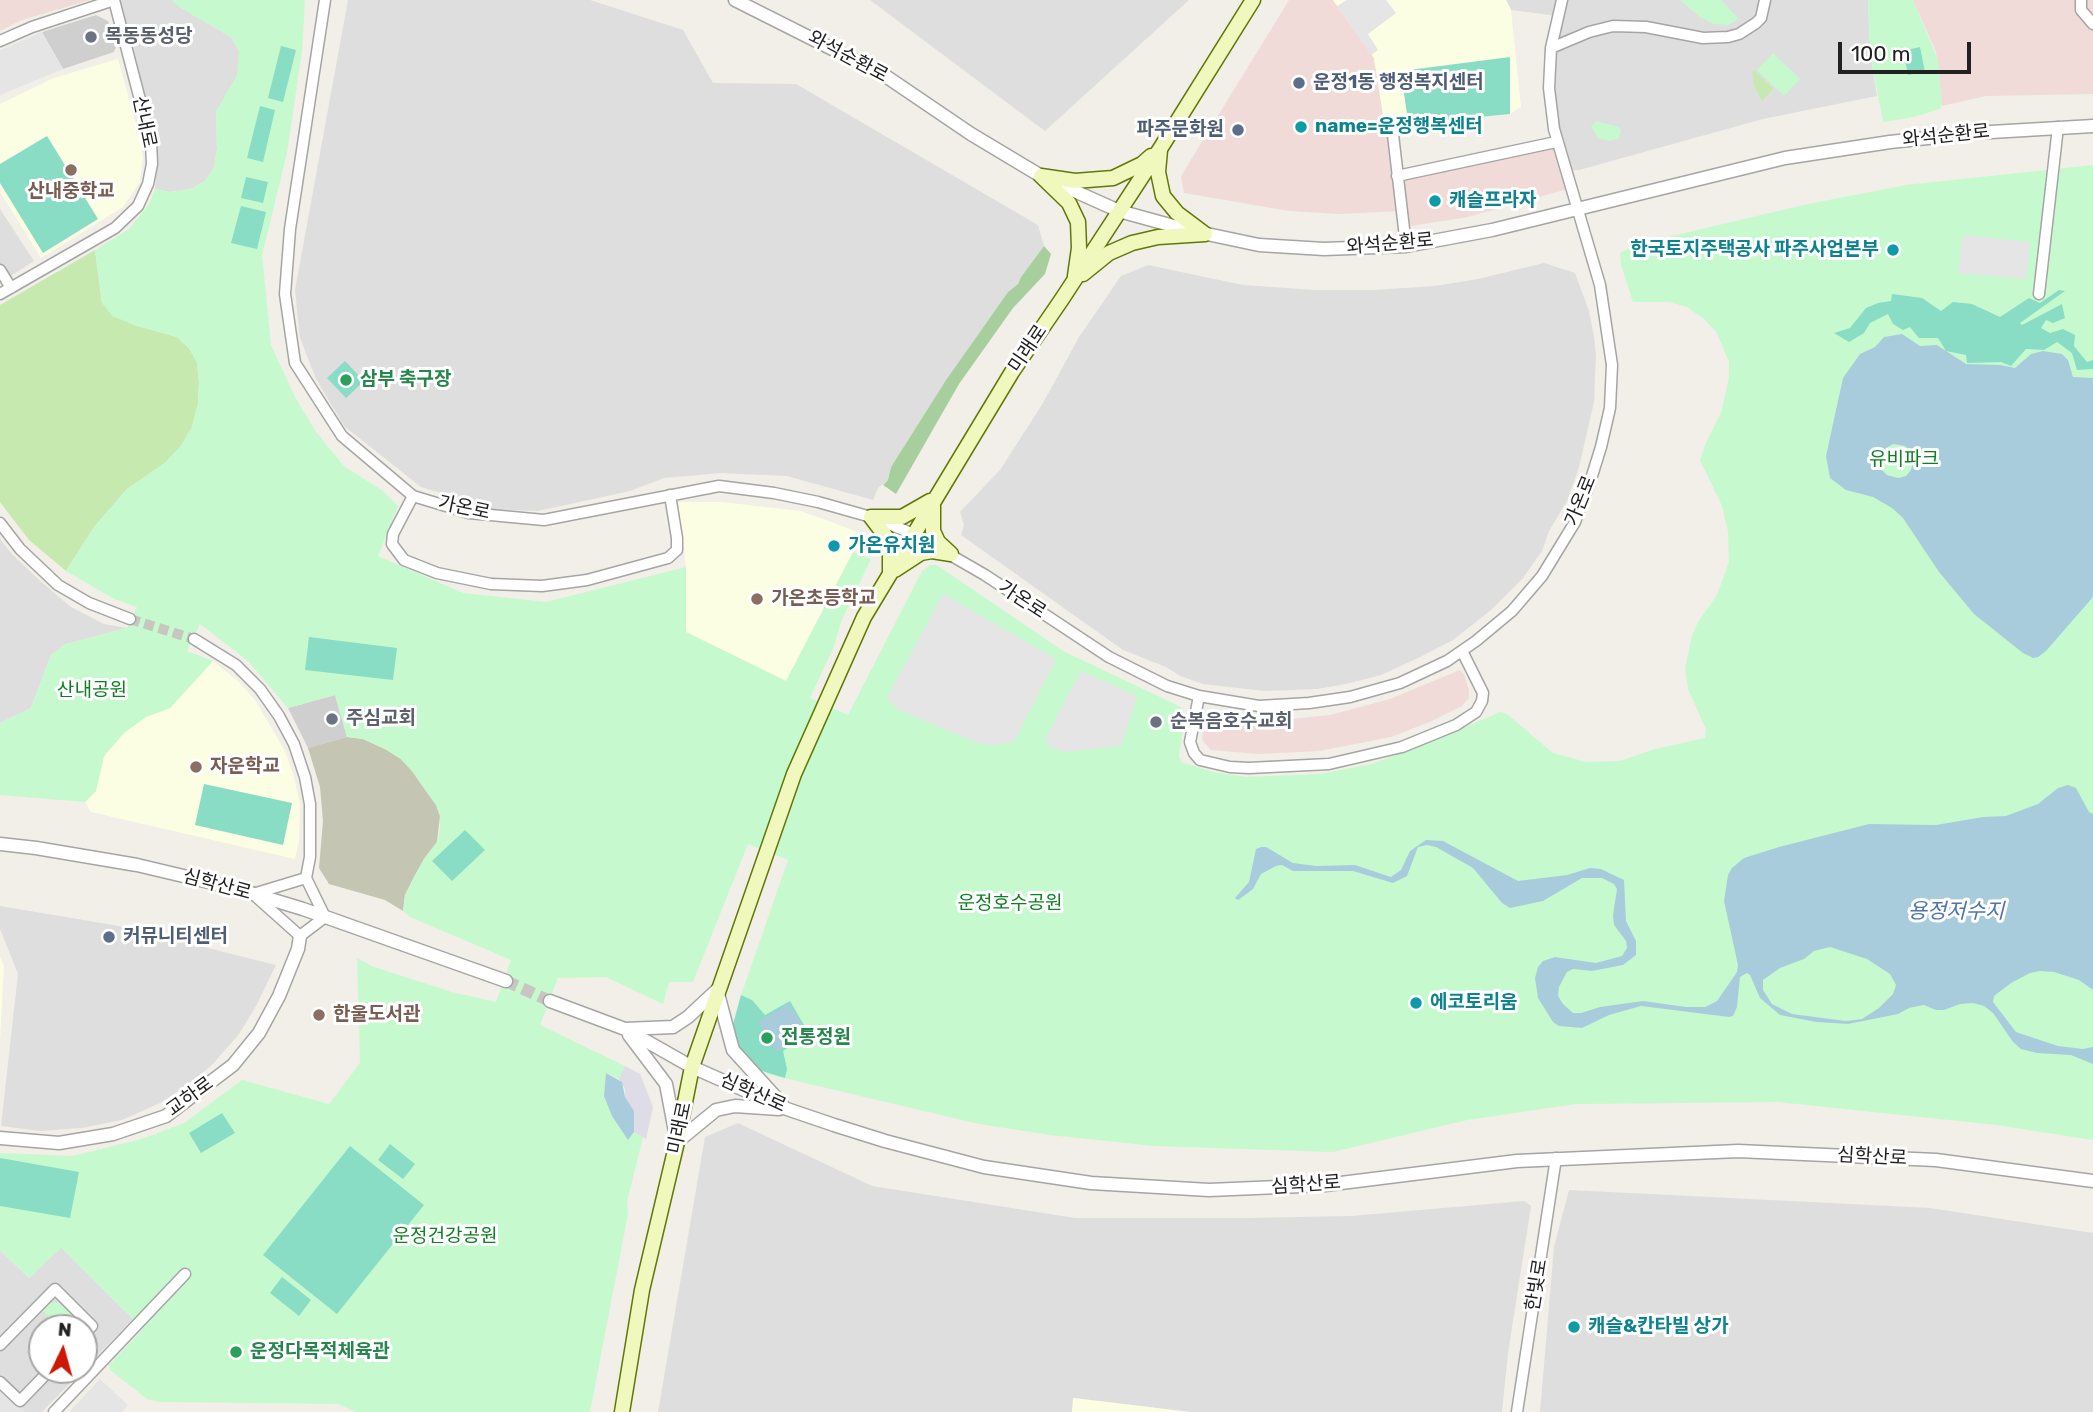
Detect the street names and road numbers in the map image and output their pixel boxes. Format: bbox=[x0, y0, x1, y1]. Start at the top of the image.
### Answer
street label: 와석순환로 bbox=[804, 26, 892, 88]
street label: 산내로 bbox=[127, 94, 161, 150]
street label: 와석순환로 bbox=[1901, 120, 1991, 152]
street label: 와석순환로 bbox=[1345, 229, 1435, 259]
street label: 미래로 bbox=[1004, 321, 1052, 377]
street label: 가온로 bbox=[1561, 472, 1601, 530]
street label: 가온로 bbox=[436, 491, 492, 525]
street label: 가온로 bbox=[994, 576, 1050, 624]
street label: 심학산로 bbox=[180, 865, 254, 905]
street label: 심학산로 bbox=[716, 1068, 790, 1118]
street label: 교하로 bbox=[162, 1072, 218, 1122]
street label: 미래로 bbox=[663, 1100, 697, 1156]
street label: 심학산로 bbox=[1836, 1144, 1908, 1170]
street label: 심학산로 bbox=[1270, 1171, 1342, 1199]
street label: 한빛로 bbox=[1522, 1257, 1552, 1313]

